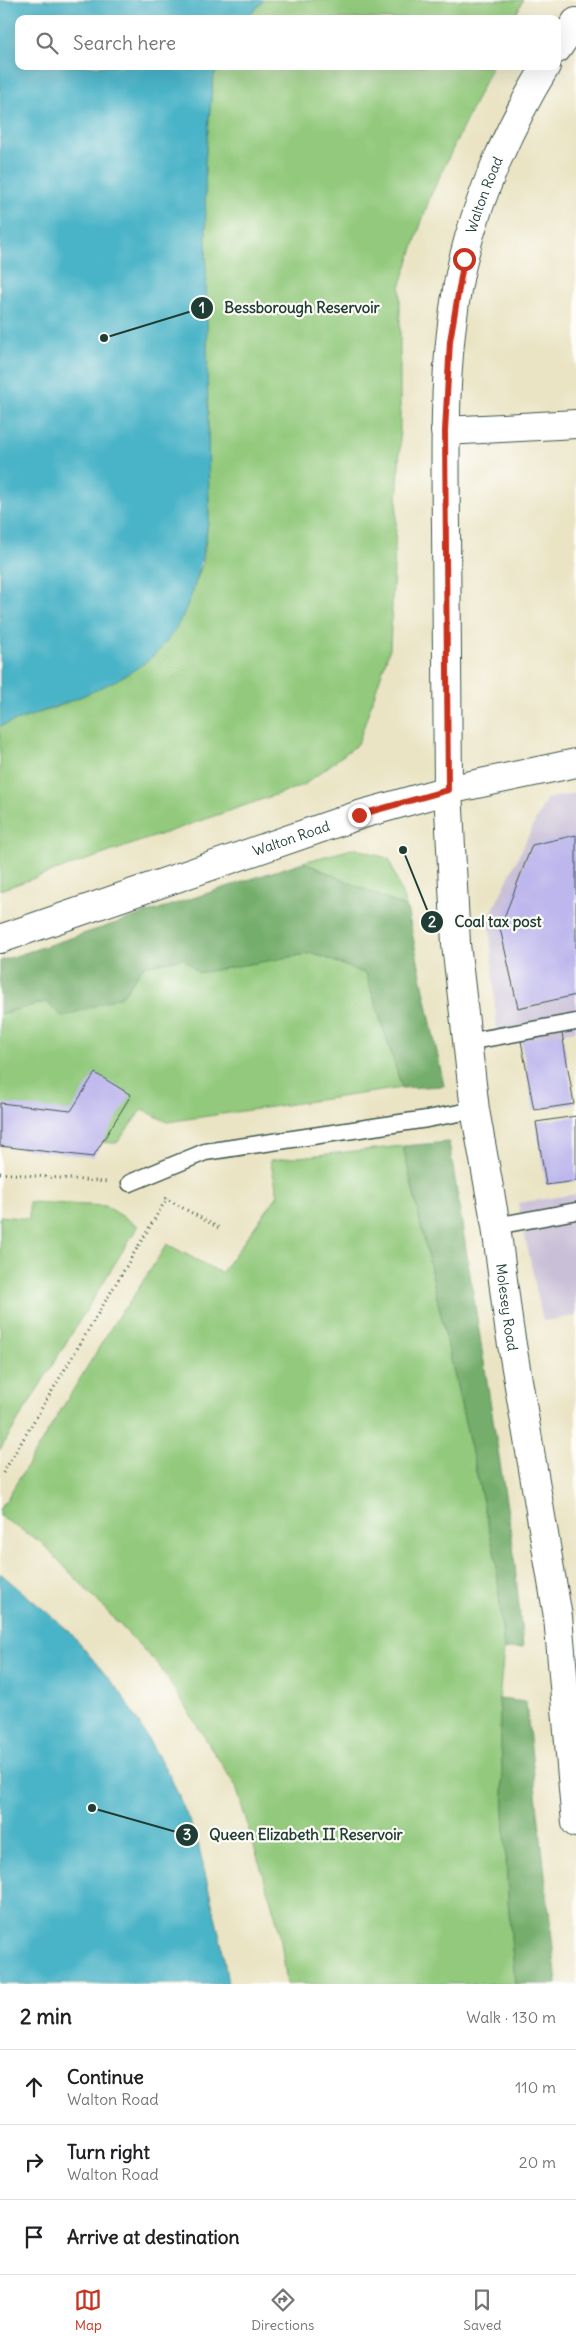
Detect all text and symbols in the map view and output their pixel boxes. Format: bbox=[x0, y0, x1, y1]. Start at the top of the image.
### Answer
search box bbox=[15, 15, 561, 70]
icon: search bbox=[33, 29, 61, 57]
text: Search here bbox=[73, 31, 176, 55]
street label: Walton Road bbox=[462, 154, 507, 235]
route start bbox=[453, 248, 476, 271]
callout: Bessborough Reservoir bbox=[189, 293, 390, 323]
text: 1 bbox=[199, 298, 205, 317]
text: Bessborough Reservoir bbox=[224, 298, 381, 318]
route end bbox=[348, 804, 371, 827]
street label: Walton Road bbox=[250, 817, 332, 860]
callout: Coal tax post bbox=[420, 907, 552, 937]
text: 2 bbox=[428, 912, 436, 931]
text: Coal tax post bbox=[454, 912, 542, 932]
street label: Molesey Road bbox=[492, 1263, 522, 1352]
callout: Queen Elizabeth II Reservoir bbox=[175, 1820, 413, 1850]
text: 3 bbox=[183, 1825, 191, 1844]
text: Queen Elizabeth II Reservoir bbox=[209, 1825, 404, 1844]
text: 2 min bbox=[20, 2003, 72, 2030]
text: Walk · 130 m bbox=[466, 2007, 556, 2027]
text: Continue bbox=[67, 2065, 144, 2089]
icon: ahead bbox=[20, 2073, 48, 2101]
text: 110 m bbox=[515, 2077, 556, 2097]
text: Walton Road bbox=[67, 2089, 159, 2109]
text: Turn right bbox=[67, 2140, 150, 2164]
icon: right bbox=[20, 2148, 48, 2176]
text: 20 m bbox=[519, 2152, 556, 2172]
text: Walton Road bbox=[67, 2164, 159, 2184]
icon: arrive bbox=[20, 2223, 48, 2251]
text: Arrive at destination bbox=[67, 2225, 240, 2249]
tab: Map bbox=[74, 2286, 102, 2334]
tab: Directions bbox=[251, 2286, 314, 2334]
tab: Saved bbox=[463, 2286, 502, 2334]

